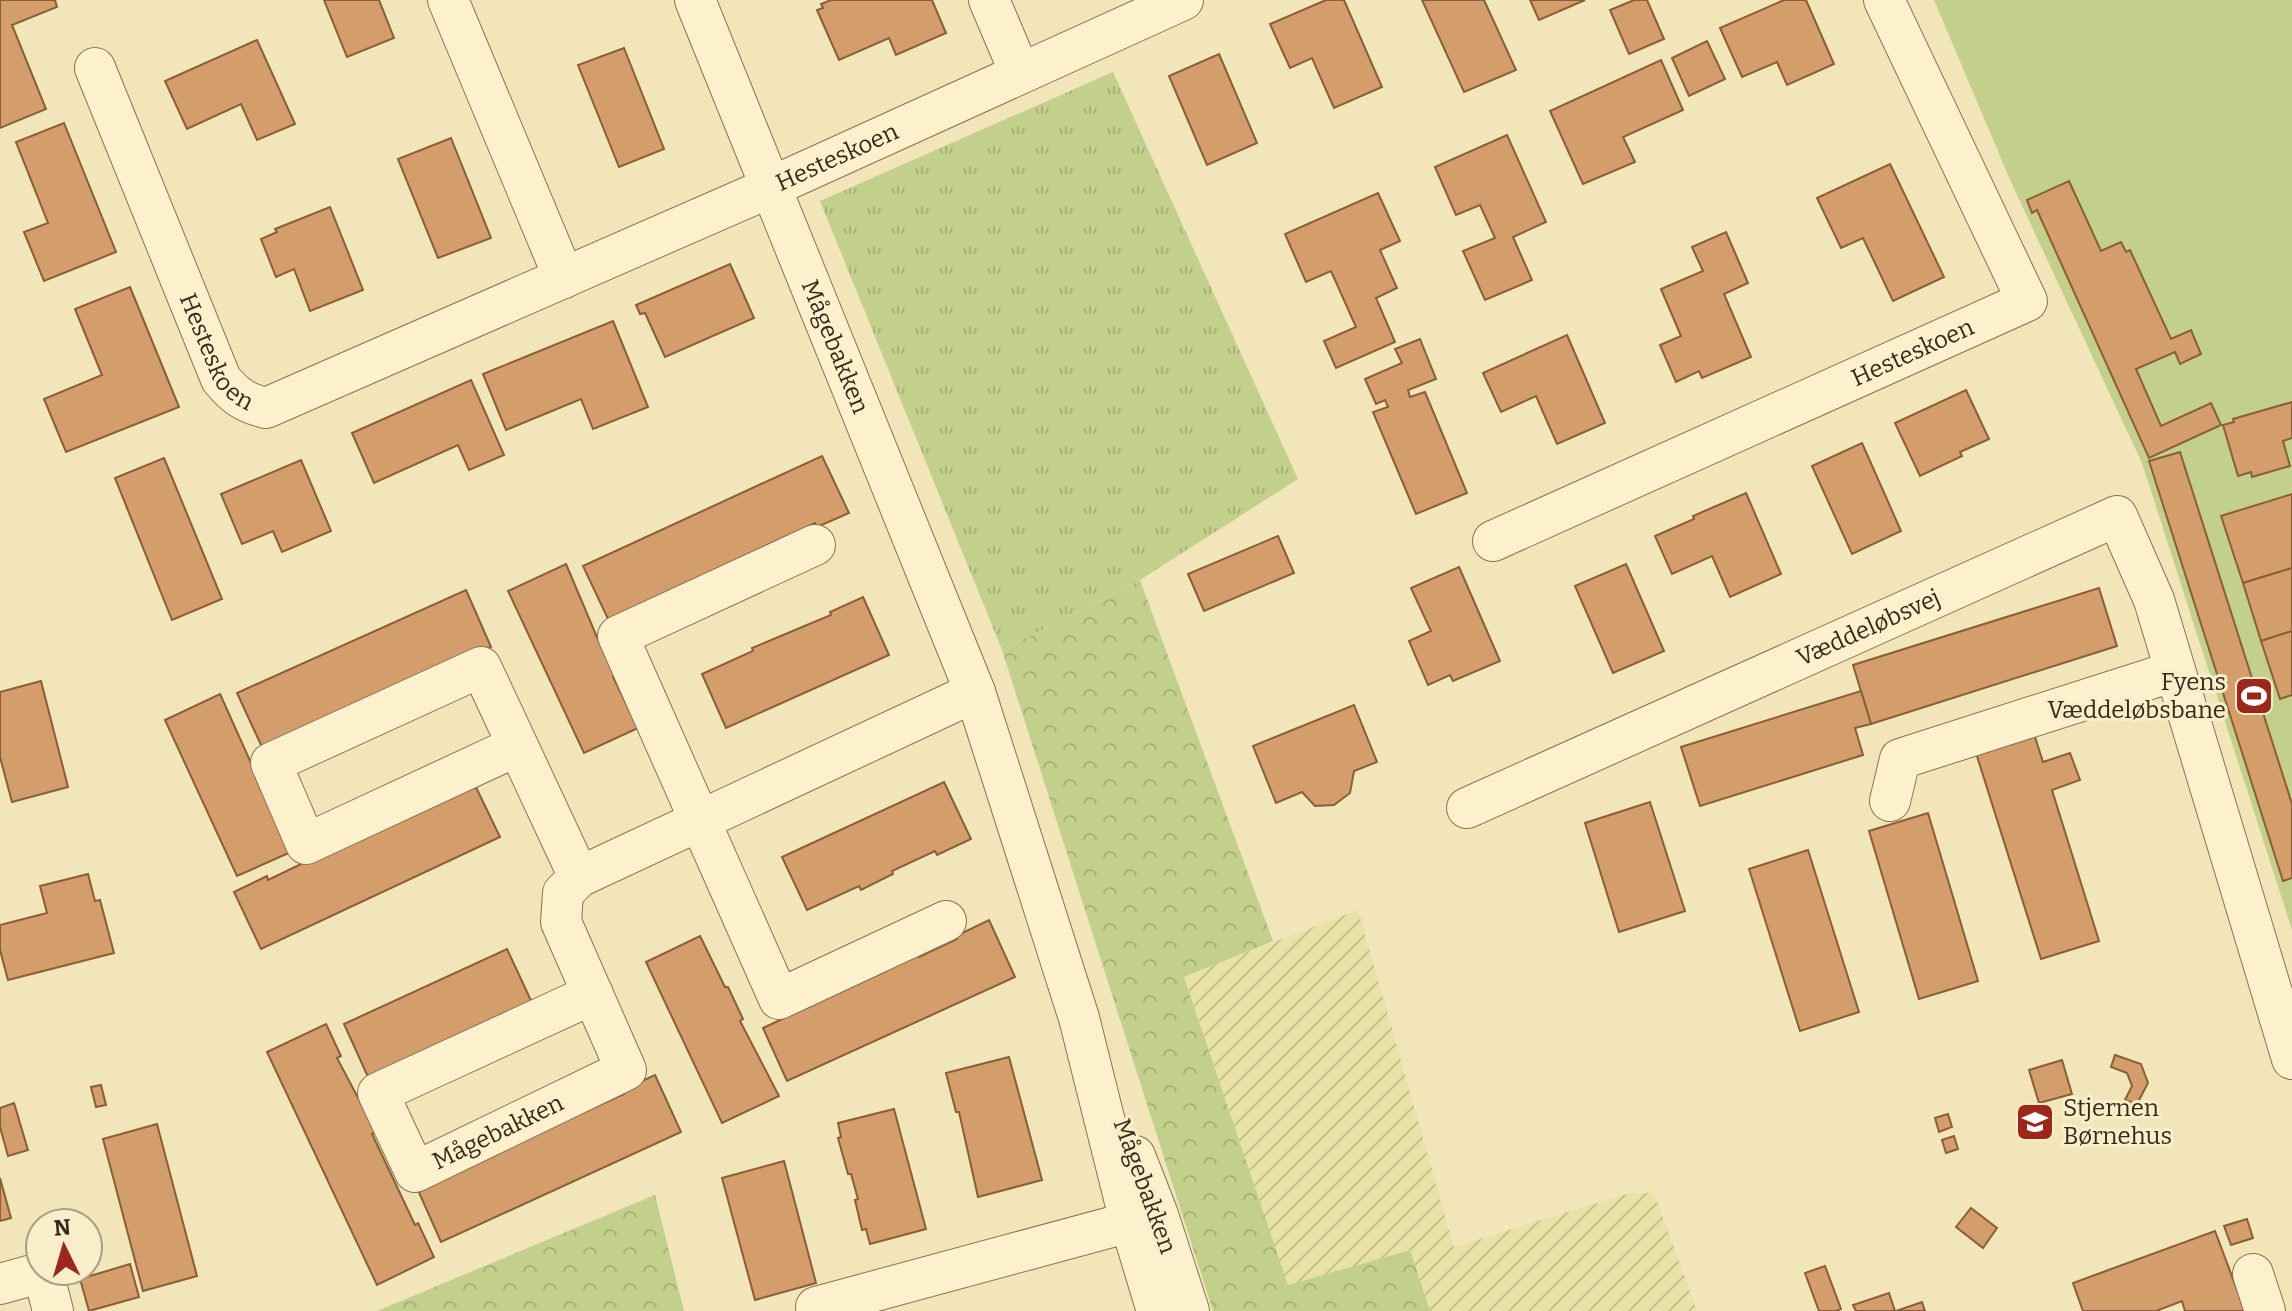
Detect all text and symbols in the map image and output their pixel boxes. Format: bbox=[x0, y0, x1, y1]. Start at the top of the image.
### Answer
street label: Hesteskoen bbox=[771, 117, 903, 197]
street label: Mågebakken bbox=[796, 276, 875, 418]
street label: Hesteskoen bbox=[174, 289, 258, 416]
street label: Hesteskoen bbox=[1847, 313, 1978, 392]
street label: Væddeløbsvej bbox=[1792, 583, 1944, 672]
place label: Fyens Væddeløbsbane bbox=[2047, 668, 2226, 724]
sports icon: Fyens Væddeløbsbane bbox=[2233, 675, 2275, 717]
street label: Mågebakken bbox=[428, 1088, 568, 1175]
place label: Stjernen Børnehus bbox=[2063, 1094, 2172, 1150]
school or university icon: Stjernen Børnehus bbox=[2014, 1101, 2056, 1143]
street label: Mågebakken bbox=[1108, 1115, 1182, 1257]
north arrow bbox=[24, 1207, 104, 1287]
text: N bbox=[53, 1213, 72, 1242]

